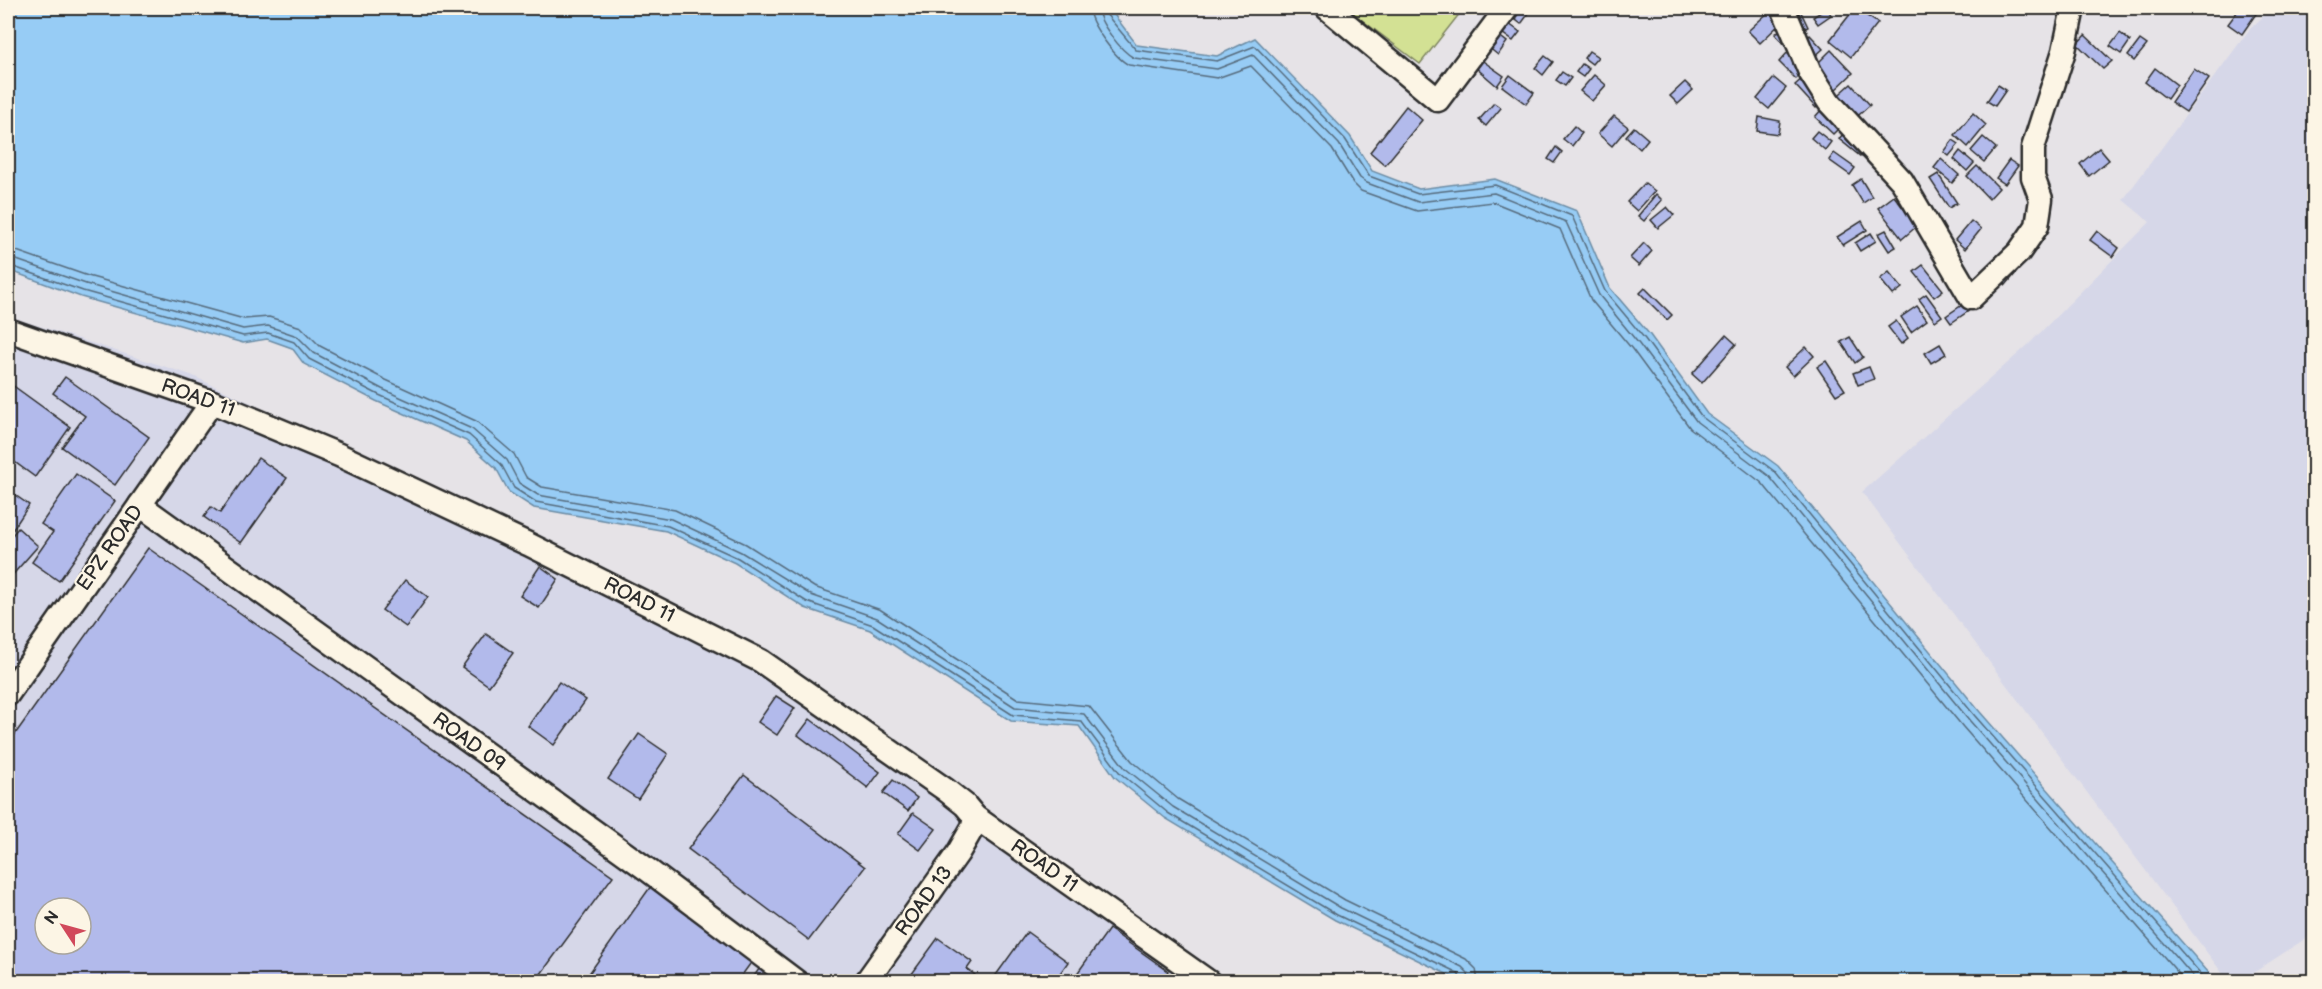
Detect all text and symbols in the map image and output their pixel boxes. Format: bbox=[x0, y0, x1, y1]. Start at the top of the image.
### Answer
street label: ROAD 11 bbox=[158, 374, 238, 422]
street label: EPZ ROAD bbox=[72, 501, 148, 595]
street label: ROAD 11 bbox=[599, 572, 679, 628]
street label: ROAD 09 bbox=[428, 707, 510, 777]
street label: ROAD 11 bbox=[1006, 834, 1082, 898]
street label: ROAD 13 bbox=[890, 861, 958, 941]
north arrow bbox=[33, 896, 93, 956]
text: N bbox=[41, 908, 63, 929]

